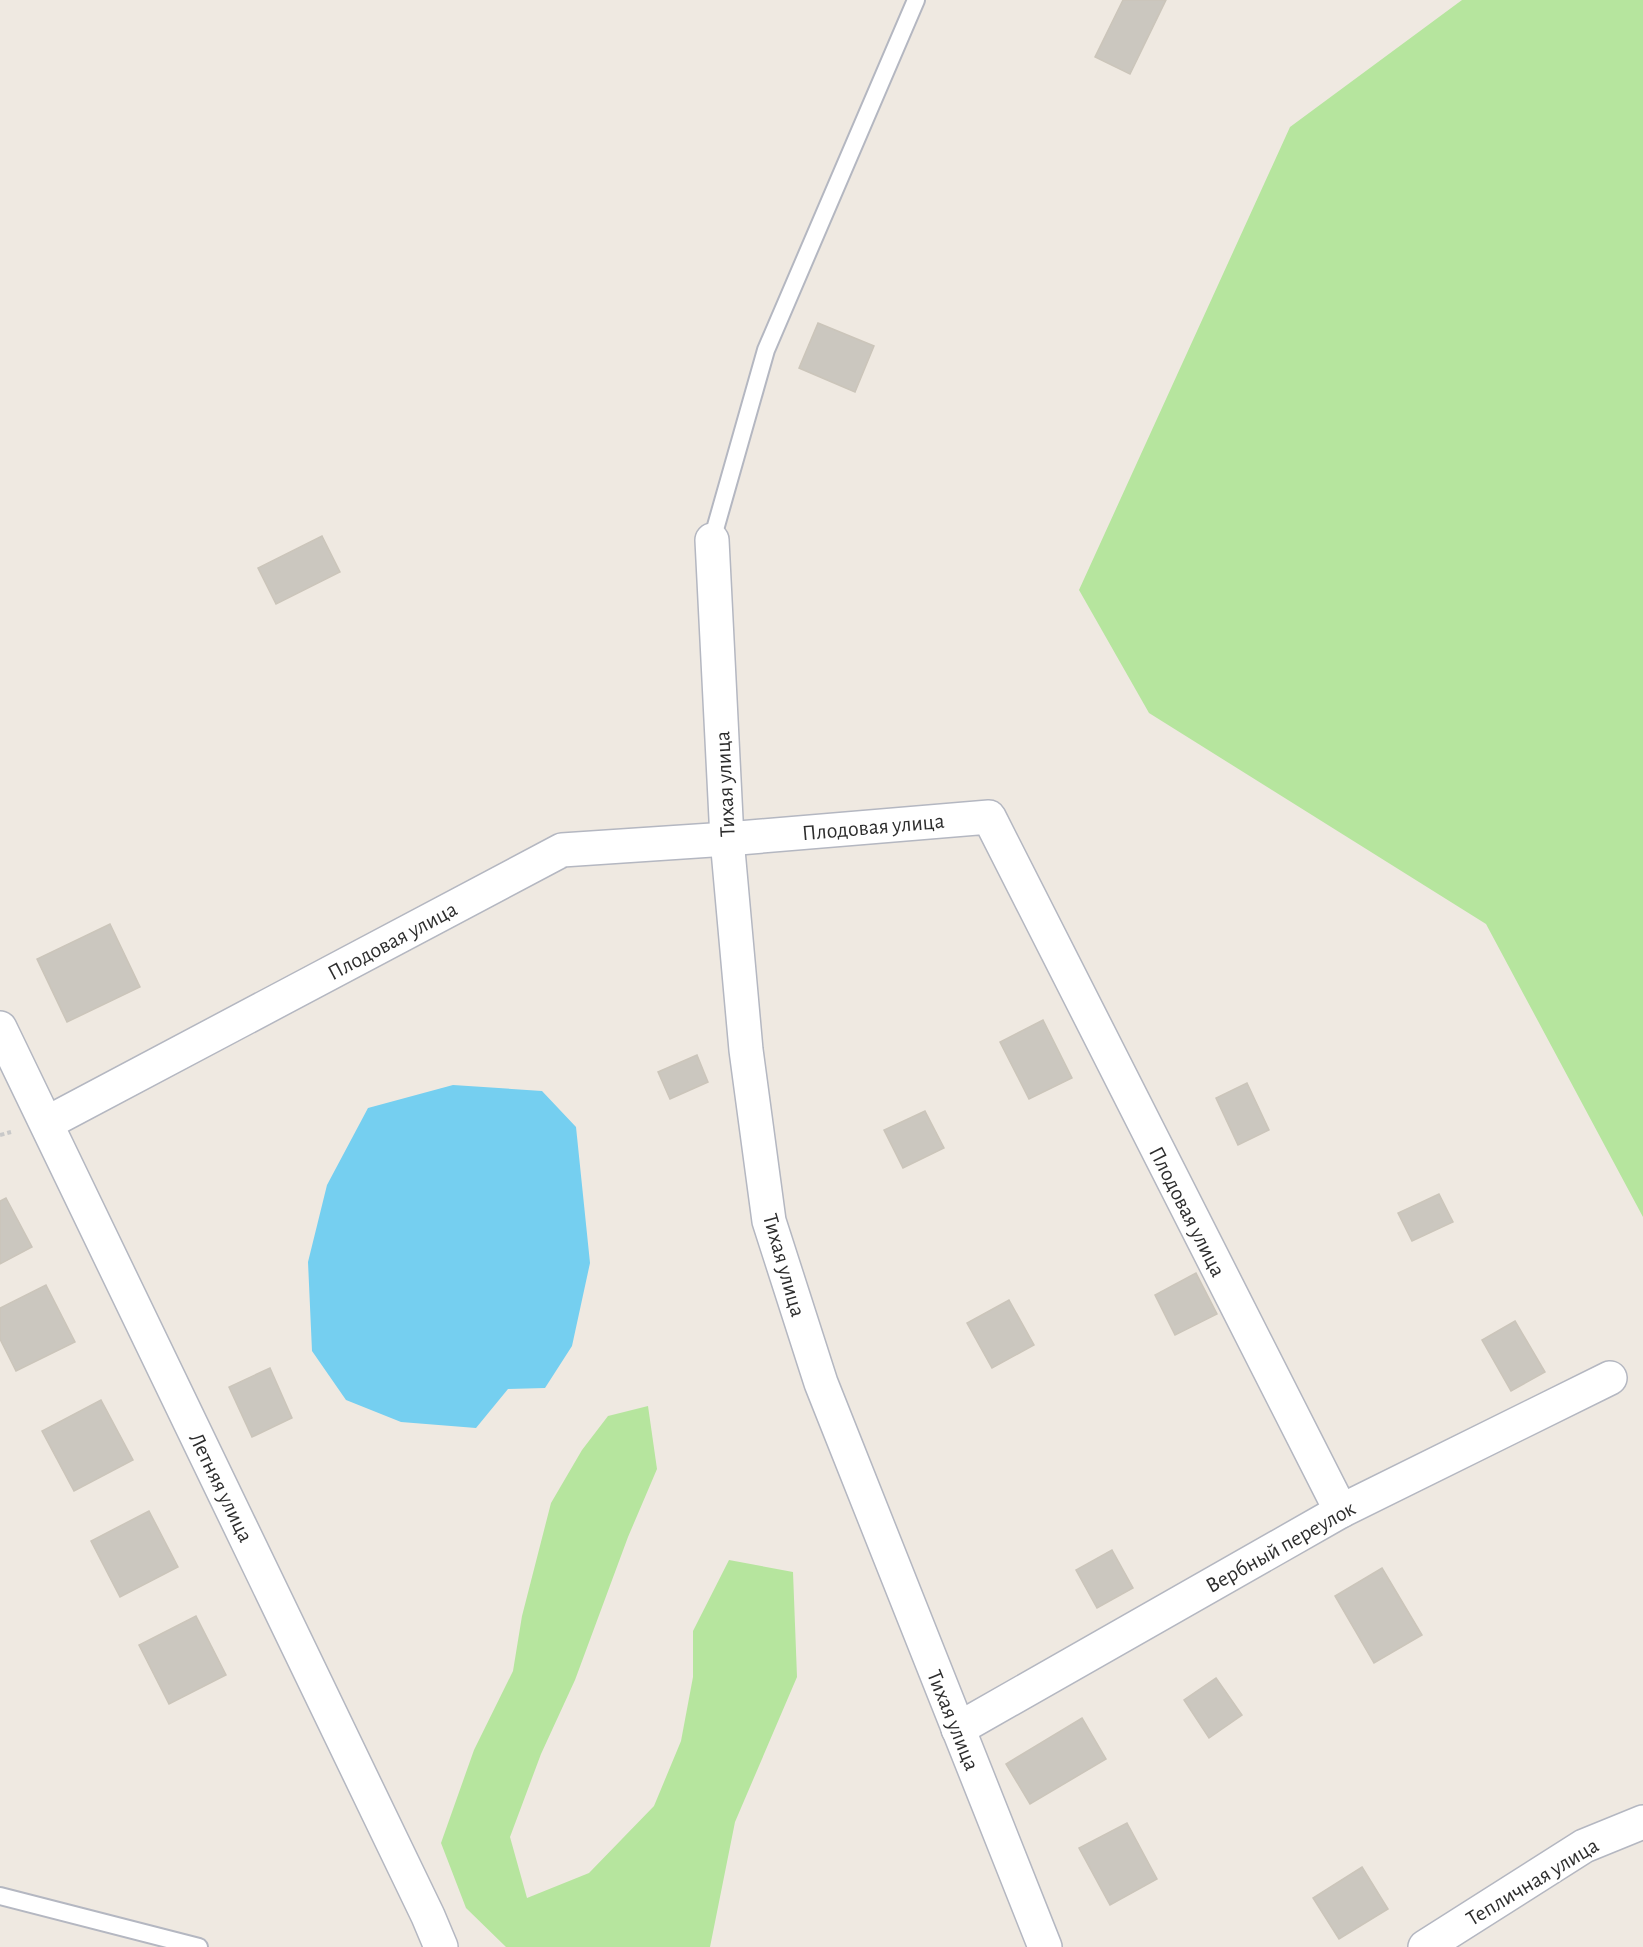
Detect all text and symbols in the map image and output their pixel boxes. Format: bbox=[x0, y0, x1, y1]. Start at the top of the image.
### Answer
street label: Тихая улица bbox=[711, 730, 739, 837]
street label: Плодовая улица bbox=[801, 810, 945, 844]
street label: Плодовая улица bbox=[324, 898, 461, 984]
street label: Плодовая улица bbox=[1145, 1143, 1229, 1280]
street label: Тихая улица bbox=[759, 1211, 809, 1319]
street label: Летняя улица bbox=[185, 1429, 257, 1546]
street label: Вербный переулок bbox=[1202, 1497, 1359, 1597]
street label: Тихая улица bbox=[923, 1667, 983, 1774]
street label: Тепличная улица bbox=[1463, 1834, 1602, 1930]

